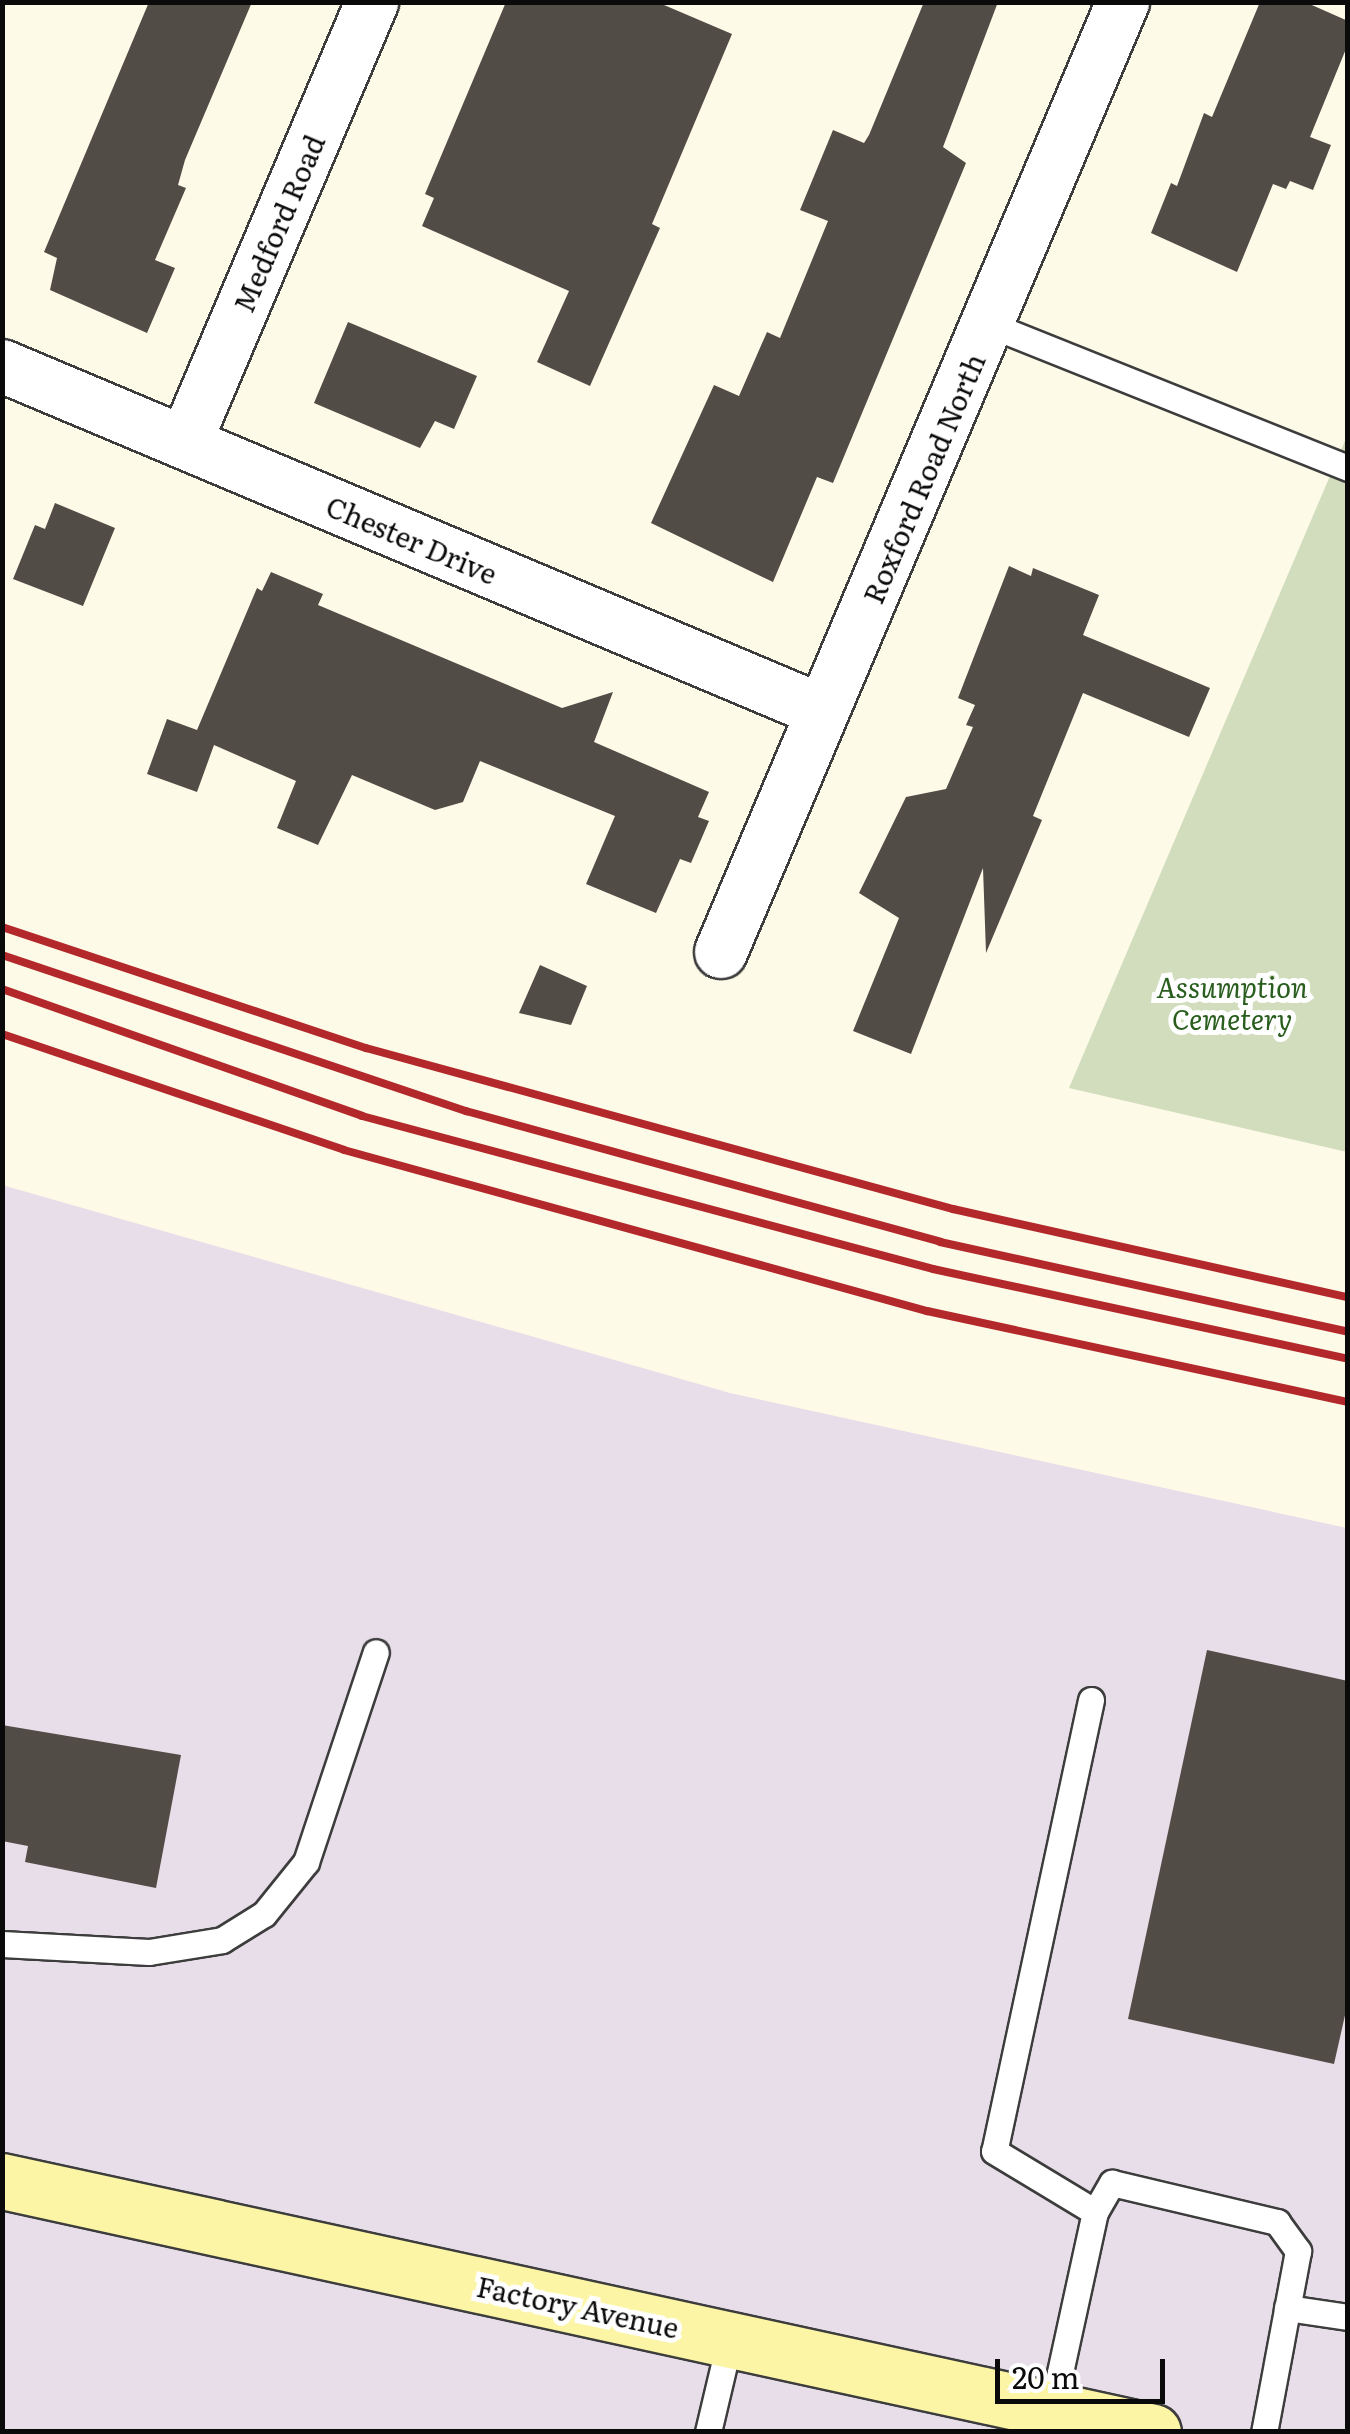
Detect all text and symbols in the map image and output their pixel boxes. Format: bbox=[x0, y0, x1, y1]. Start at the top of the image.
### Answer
street label: Medford Road bbox=[226, 129, 330, 317]
street label: Roxford Road North bbox=[855, 348, 991, 608]
street label: Chester Drive bbox=[322, 488, 502, 590]
park label: Assumption Cemetery bbox=[1156, 969, 1308, 1035]
street label: Factory Avenue bbox=[474, 2268, 682, 2344]
scale bar bbox=[1000, 2339, 1170, 2401]
text: 20 m bbox=[1012, 2354, 1080, 2398]

